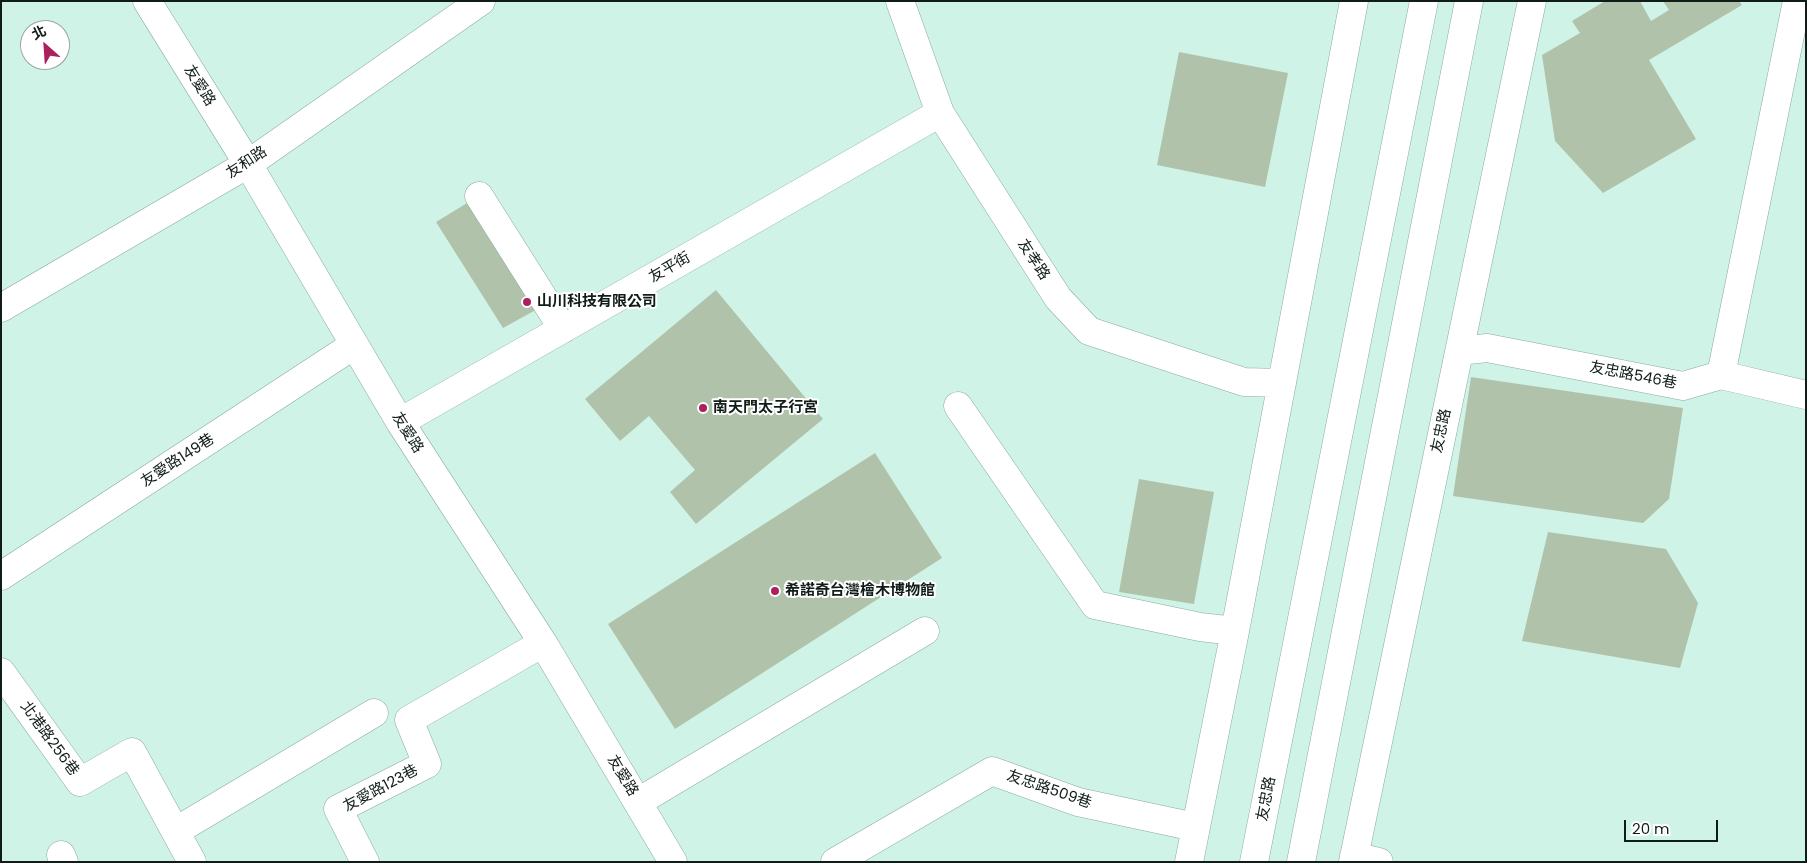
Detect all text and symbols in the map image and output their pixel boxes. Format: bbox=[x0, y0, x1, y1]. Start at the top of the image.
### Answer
north arrow bbox=[20, 20, 70, 70]
text: 北 bbox=[28, 20, 50, 44]
street label: 友愛路 bbox=[179, 62, 219, 110]
street label: 友和路 bbox=[223, 143, 271, 183]
street label: 友孝路 bbox=[1013, 236, 1053, 284]
street label: 友平街 bbox=[646, 249, 694, 287]
place label: 山川科技有限公司 bbox=[537, 293, 657, 311]
marker: 山川科技有限公司 bbox=[521, 296, 533, 308]
street label: 友忠路546巷 bbox=[1588, 359, 1678, 393]
place label: 南天門太子行宮 bbox=[713, 399, 818, 417]
marker: 南天門太子行宮 bbox=[697, 402, 709, 414]
street label: 友忠路 bbox=[1429, 407, 1455, 455]
street label: 友愛路 bbox=[387, 409, 427, 457]
street label: 友愛路149巷 bbox=[138, 431, 218, 491]
place label: 希諾奇台灣檜木博物館 bbox=[785, 582, 935, 600]
marker: 希諾奇台灣檜木博物館 bbox=[769, 585, 781, 597]
street label: 北港路256巷 bbox=[16, 698, 82, 780]
street label: 友愛路 bbox=[603, 752, 641, 800]
street label: 友愛路123巷 bbox=[340, 762, 422, 816]
street label: 友忠路509巷 bbox=[1004, 767, 1094, 813]
street label: 友忠路 bbox=[1254, 775, 1280, 823]
scale bar bbox=[1627, 810, 1721, 842]
text: 20 m bbox=[1632, 818, 1670, 839]

